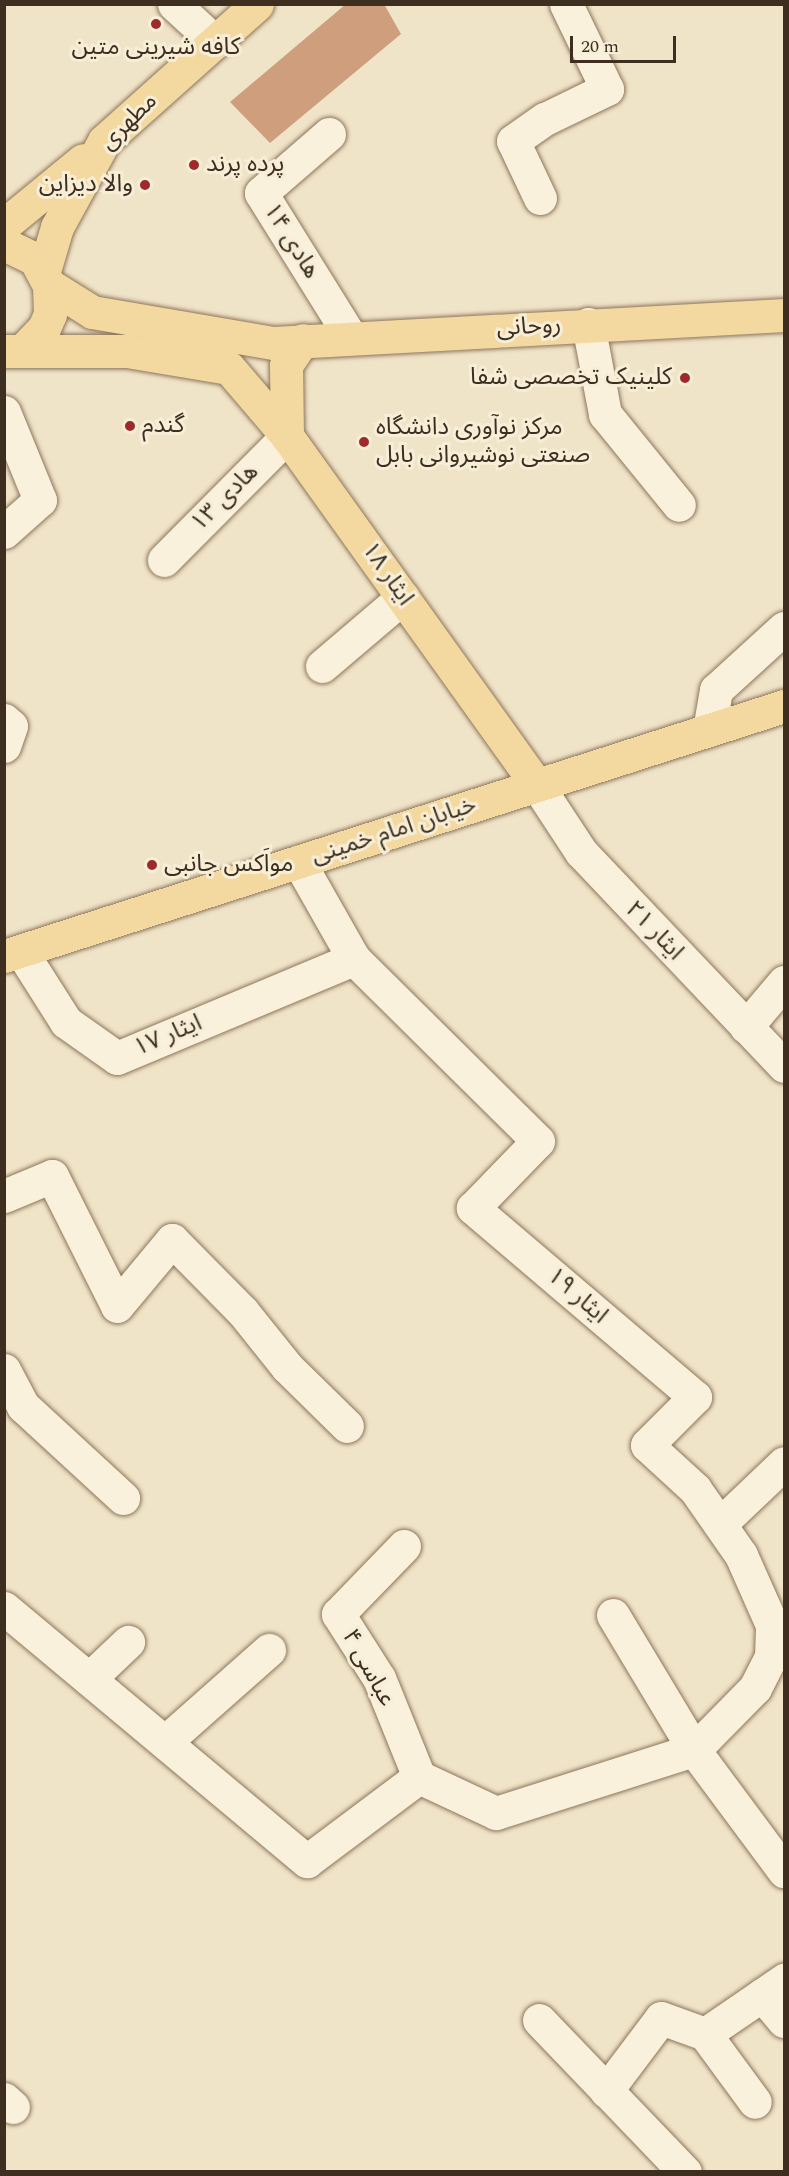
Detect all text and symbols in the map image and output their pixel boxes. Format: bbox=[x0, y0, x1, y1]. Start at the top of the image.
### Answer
marker: کافه شیرینی متین bbox=[149, 17, 163, 31]
scale bar bbox=[573, 24, 680, 62]
text: 20 m bbox=[581, 33, 619, 60]
place label: کافه شیرینی متین bbox=[72, 34, 240, 62]
street label: مطهری bbox=[94, 87, 164, 157]
place label: پرده پرند bbox=[206, 151, 284, 179]
marker: پرده پرند bbox=[187, 158, 201, 172]
place label: والا دیزاین bbox=[39, 171, 133, 199]
marker: والا دیزاین bbox=[138, 178, 152, 192]
street label: هادی ۱۴ bbox=[257, 198, 325, 284]
street label: روحانی bbox=[496, 311, 562, 343]
place label: کلینیک تخصصی شفا bbox=[470, 364, 672, 392]
marker: کلینیک تخصصی شفا bbox=[676, 369, 694, 387]
place label: گندم bbox=[142, 412, 185, 440]
place label: مرکز نوآوری دانشگاه صنعتی نوشیروانی بابل bbox=[376, 414, 590, 470]
marker: گندم bbox=[123, 419, 137, 433]
marker: مرکز نوآوری دانشگاه صنعتی نوشیروانی بابل bbox=[357, 435, 371, 449]
street label: هادی ۱۳ bbox=[185, 458, 265, 538]
street label: ایثار ۱۸ bbox=[355, 537, 419, 611]
street label: خیابان امام خمینی bbox=[308, 791, 480, 871]
place label: مواَکس جانبی bbox=[164, 851, 293, 879]
marker: مواَکس جانبی bbox=[145, 858, 159, 872]
street label: ایثار ۲۱ bbox=[619, 895, 689, 967]
street label: ایثار ۱۷ bbox=[130, 1009, 206, 1063]
street label: ایثار ١٩ bbox=[541, 1262, 613, 1330]
street label: عباسی ۴ bbox=[335, 1625, 401, 1711]

